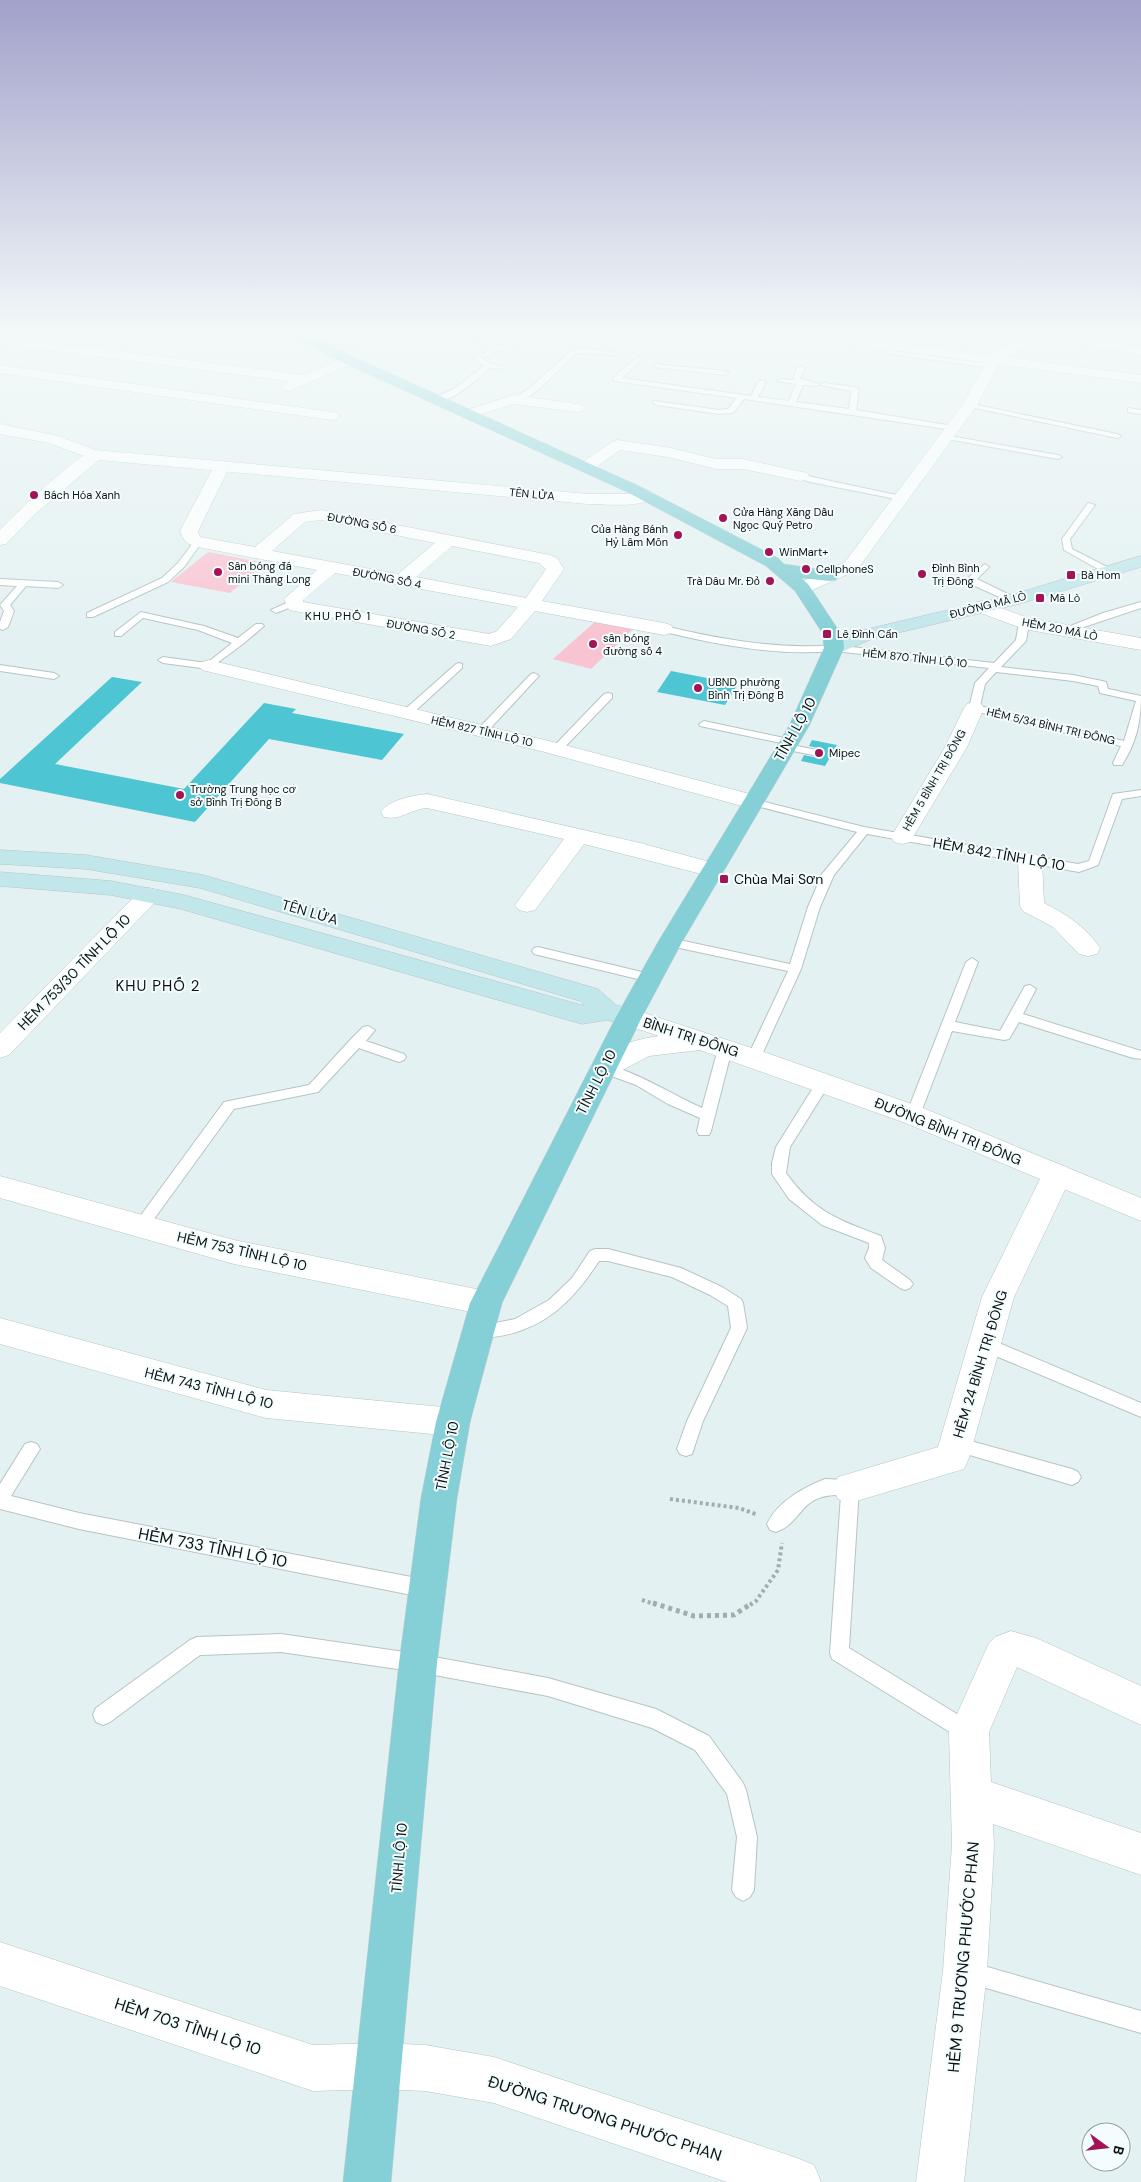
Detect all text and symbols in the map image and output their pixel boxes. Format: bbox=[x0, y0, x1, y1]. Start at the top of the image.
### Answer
street label: TÊN LỬA bbox=[509, 485, 555, 503]
place label: Bách Hóa Xanh bbox=[44, 488, 120, 502]
marker: Bách Hóa Xanh bbox=[28, 489, 40, 501]
place label: Cửa Hàng Xăng Dầu Ngọc Quý Petro bbox=[733, 505, 834, 532]
street label: ĐƯỜNG SỐ 6 bbox=[326, 509, 398, 537]
marker: Cửa Hàng Xăng Dầu Ngọc Quý Petro bbox=[717, 512, 729, 524]
place label: Của Hàng Bánh Hỷ Lâm Môn bbox=[591, 522, 668, 549]
marker: Của Hàng Bánh Hỷ Lâm Môn bbox=[672, 529, 684, 541]
place label: WinMart+ bbox=[779, 545, 828, 559]
marker: WinMart+ bbox=[763, 546, 775, 558]
place label: Sân bóng đá mini Thăng Long bbox=[228, 559, 311, 586]
place label: Đình Bình Trị Đông bbox=[932, 561, 980, 588]
place label: CellphoneS bbox=[816, 562, 874, 576]
marker: CellphoneS bbox=[800, 563, 812, 575]
street label: ĐƯỜNG SỐ 4 bbox=[351, 564, 423, 592]
marker: Sân bóng đá mini Thăng Long bbox=[212, 566, 224, 578]
marker: Đình Bình Trị Đông bbox=[916, 568, 928, 580]
place label: Bà Hom bbox=[1081, 568, 1121, 582]
marker: Bà Hom bbox=[1065, 569, 1077, 581]
place label: Trà Dâu Mr. Đỏ bbox=[687, 574, 760, 588]
marker: Trà Dâu Mr. Đỏ bbox=[764, 575, 776, 587]
street label: ĐƯỜNG MÃ LÒ bbox=[948, 589, 1028, 621]
place label: Mã Lò bbox=[1050, 591, 1080, 605]
marker: Mã Lò bbox=[1034, 592, 1046, 604]
district label: KHU PHỐ 1 bbox=[305, 608, 371, 624]
street label: HẺM 20 MÃ LÒ bbox=[1021, 615, 1099, 643]
street label: ĐƯỜNG SỐ 2 bbox=[385, 616, 457, 642]
place label: Lê Đình Cẩn bbox=[837, 627, 898, 641]
marker: Lê Đình Cẩn bbox=[821, 628, 833, 640]
place label: sân bóng đường số 4 bbox=[603, 631, 662, 658]
marker: sân bóng đường số 4 bbox=[587, 638, 599, 650]
street label: HẺM 870 TỈNH LỘ 10 bbox=[862, 646, 968, 670]
place label: UBND phường Bình Trị Đông B bbox=[708, 675, 784, 702]
marker: UBND phường Bình Trị Đông B bbox=[692, 682, 704, 694]
street label: TỈNH LỘ 10 bbox=[770, 694, 820, 764]
street label: HẺM 5/34 BÌNH TRỊ ĐÔNG bbox=[985, 704, 1117, 748]
street label: HẺM 827 TỈNH LỘ 10 bbox=[430, 712, 534, 750]
street label: HẺM 5 BÌNH TRỊ ĐÔNG bbox=[899, 727, 969, 833]
place label: Mipec bbox=[829, 746, 860, 760]
marker: Mipec bbox=[813, 747, 825, 759]
place label: Trường Trung học cơ sở Bình Trị Đông B bbox=[190, 782, 296, 809]
marker: Trường Trung học cơ sở Bình Trị Đông B bbox=[174, 789, 186, 801]
street label: HẺM 842 TỈNH LỘ 10 bbox=[932, 834, 1066, 874]
place label: Chùa Mai Sơn bbox=[734, 870, 823, 888]
marker: Chùa Mai Sơn bbox=[718, 873, 730, 885]
street label: TÊN LỬA bbox=[280, 895, 340, 929]
street label: HẺM 753/30 TỈNH LỘ 10 bbox=[14, 910, 134, 1034]
district label: KHU PHỐ 2 bbox=[116, 976, 200, 996]
street label: BÌNH TRỊ ĐÔNG bbox=[641, 1013, 741, 1061]
street label: TỈNH LỘ 10 bbox=[572, 1046, 620, 1118]
street label: ĐƯỜNG BÌNH TRỊ ĐÔNG bbox=[872, 1093, 1024, 1169]
street label: HẺM 753 TỈNH LỘ 10 bbox=[175, 1227, 309, 1275]
street label: HẺM 24 BÌNH TRỊ ĐÔNG bbox=[949, 1288, 1011, 1440]
street label: HẺM 743 TỈNH LỘ 10 bbox=[143, 1363, 275, 1413]
street label: TỈNH LỘ 10 bbox=[431, 1420, 463, 1492]
street label: HẺM 733 TỈNH LỘ 10 bbox=[137, 1523, 289, 1572]
street label: TỈNH LỘ 10 bbox=[387, 1822, 411, 1894]
street label: HẺM 9 TRƯƠNG PHƯỚC PHAN bbox=[943, 1841, 984, 2074]
street label: HẺM 703 TỈNH LỘ 10 bbox=[112, 1993, 264, 2060]
street label: ĐƯỜNG TRƯƠNG PHƯỚC PHAN bbox=[485, 2071, 724, 2166]
north arrow bbox=[1081, 2122, 1131, 2172]
text: B bbox=[1109, 2144, 1128, 2157]

